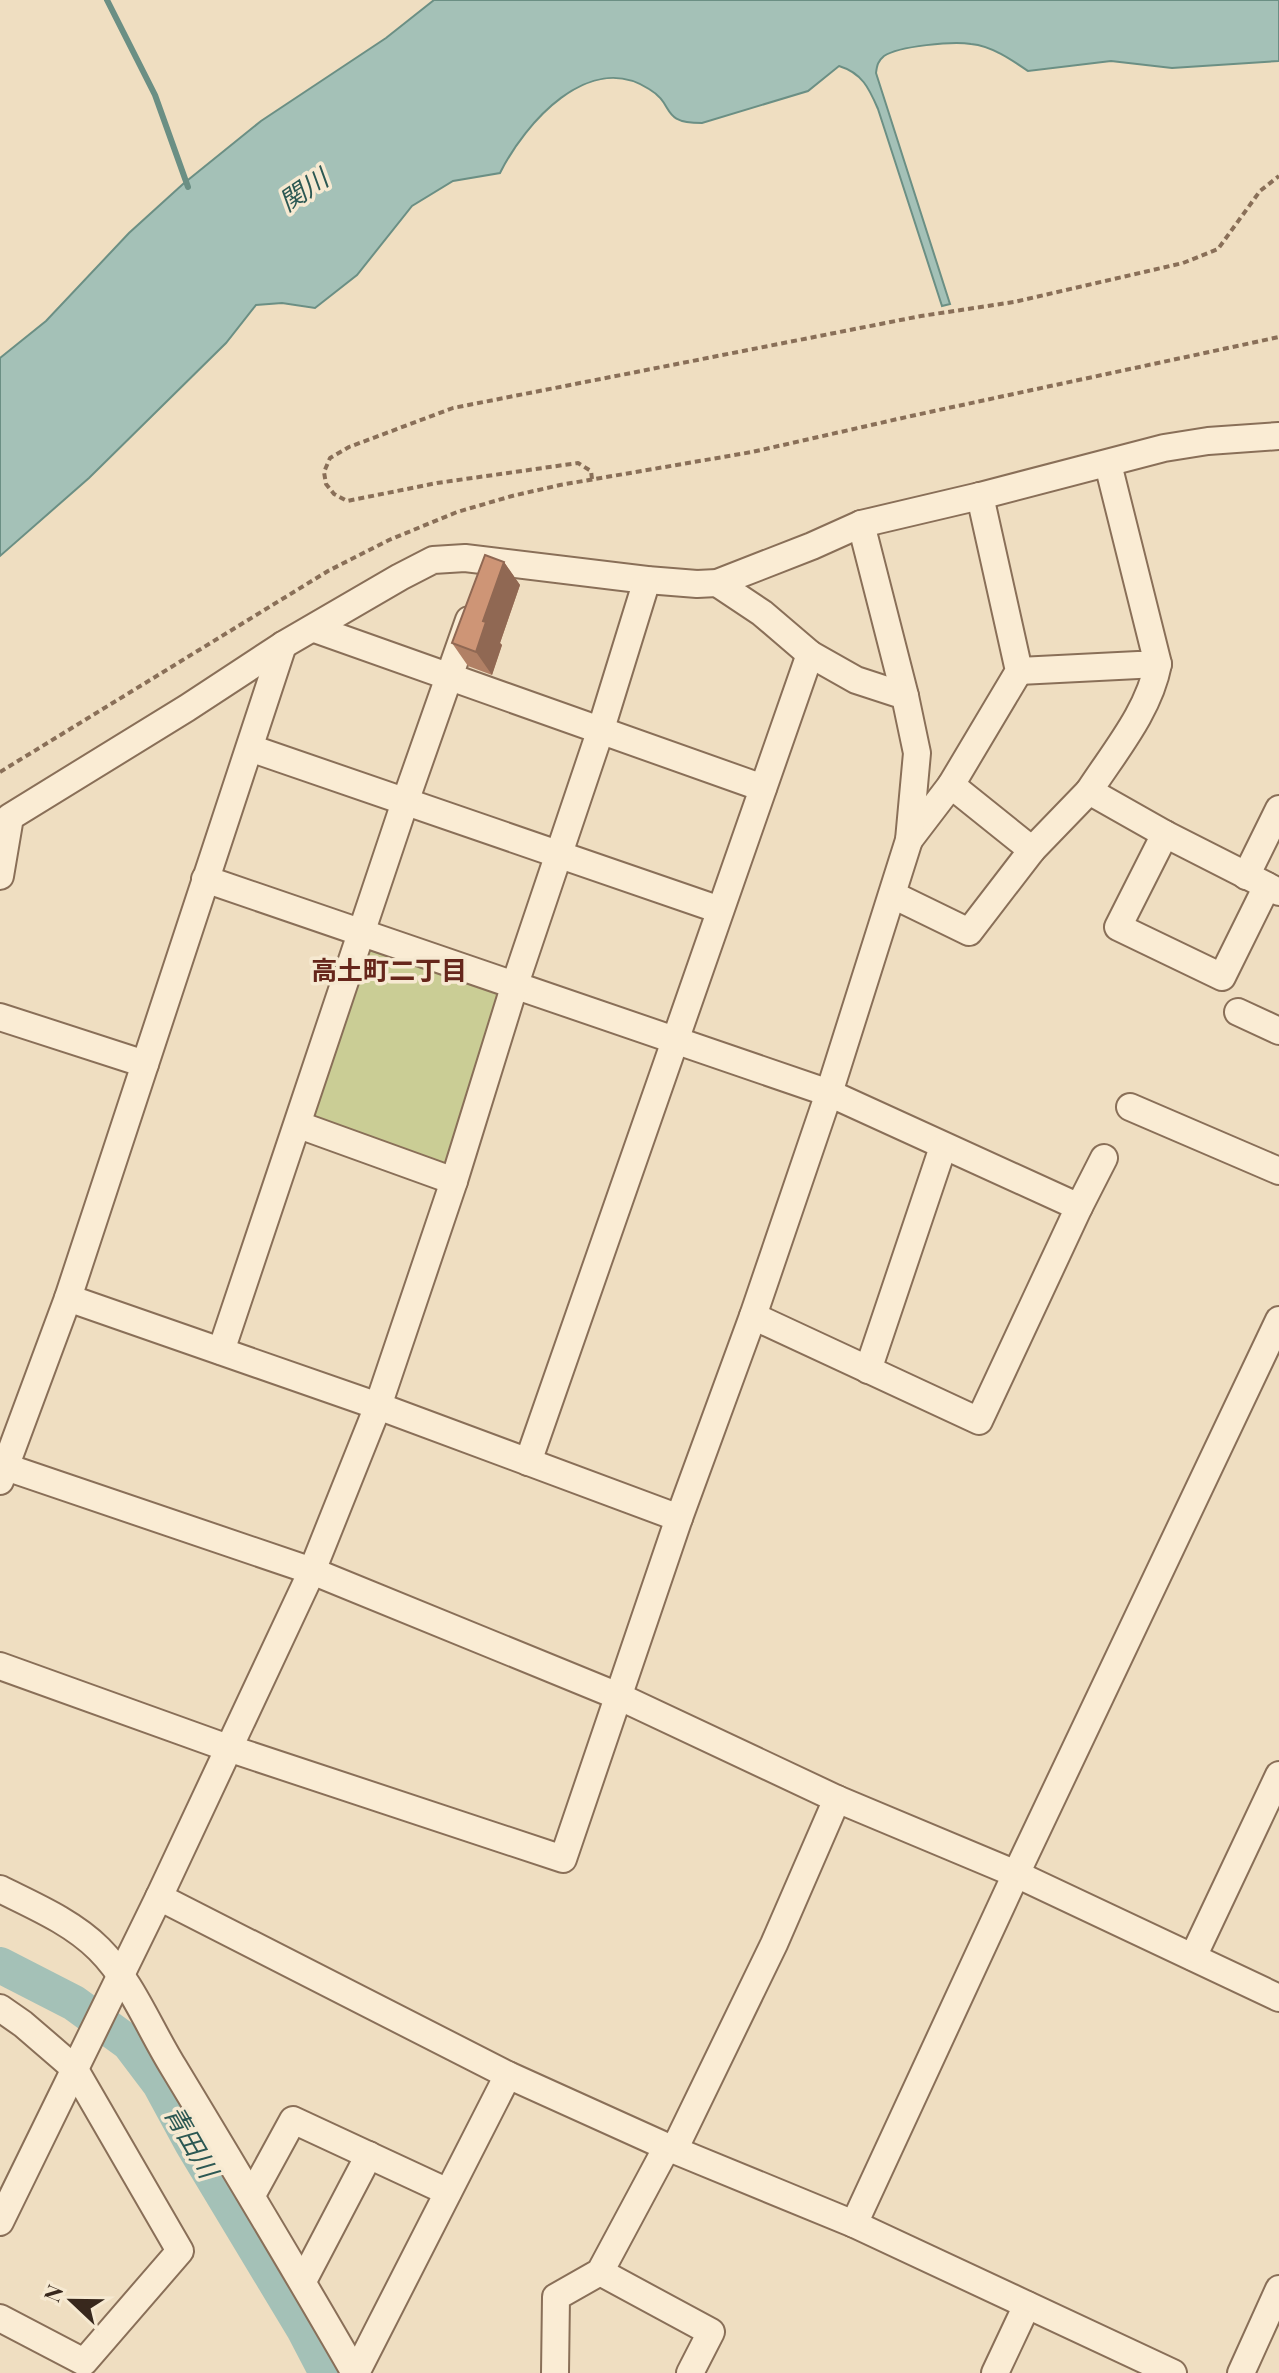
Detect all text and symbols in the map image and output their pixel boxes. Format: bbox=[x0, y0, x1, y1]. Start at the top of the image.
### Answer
water label: 関川 bbox=[272, 158, 337, 218]
district label: 高土町二丁目 bbox=[311, 952, 467, 987]
water label: 青田川 bbox=[157, 2098, 228, 2186]
north arrow bbox=[32, 2261, 112, 2341]
text: N bbox=[36, 2280, 69, 2306]

